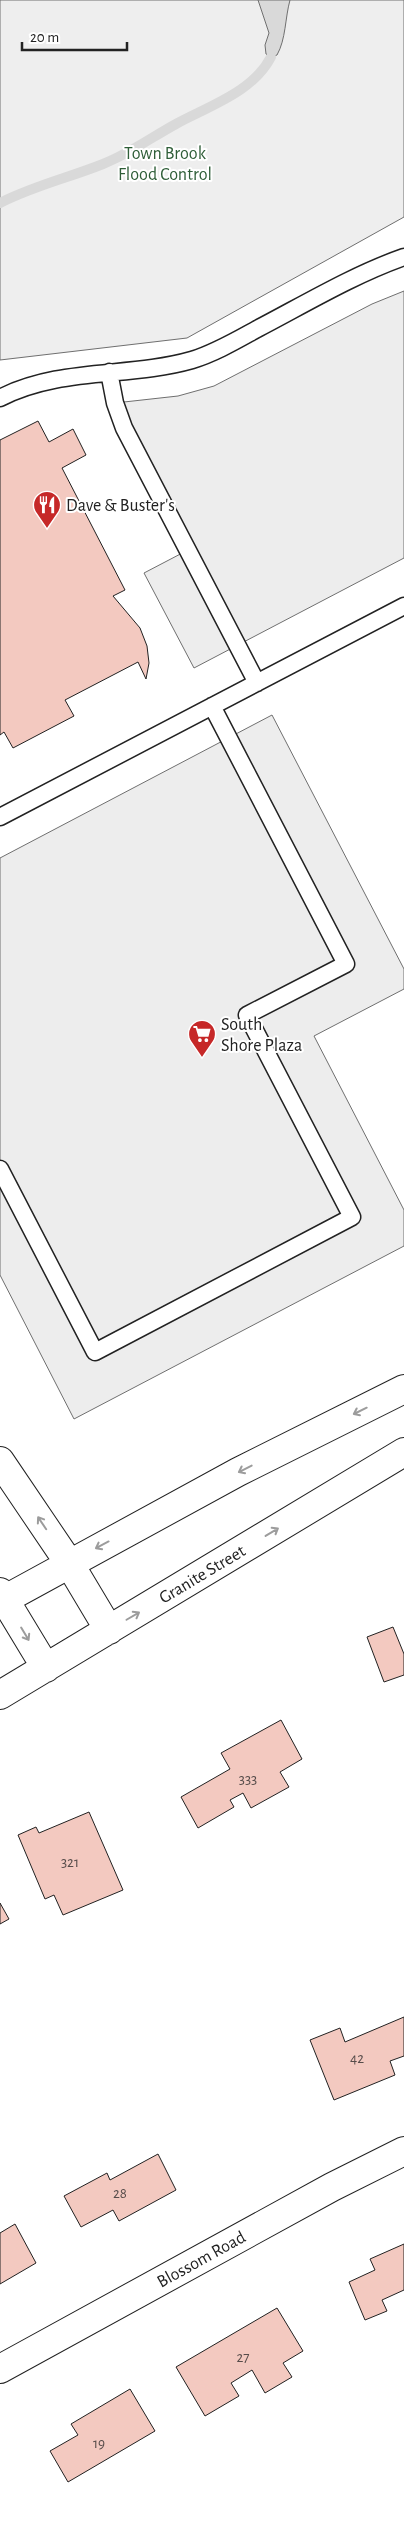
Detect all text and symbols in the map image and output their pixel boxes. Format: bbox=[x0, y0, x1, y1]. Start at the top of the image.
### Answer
scale bar bbox=[22, 20, 128, 52]
text: 20 m bbox=[30, 30, 59, 45]
park label: Town Brook Flood Control bbox=[118, 145, 212, 184]
restaurant icon: Dave & Buster's bbox=[32, 490, 62, 529]
place label: Dave & Buster's bbox=[66, 497, 175, 515]
place label: South Shore Plaza bbox=[221, 1016, 302, 1055]
supermarket icon: South Shore Plaza bbox=[187, 1019, 217, 1058]
one-way arrow bbox=[353, 1407, 368, 1416]
one-way arrow bbox=[238, 1465, 253, 1474]
one-way arrow bbox=[36, 1516, 46, 1530]
one-way arrow bbox=[264, 1526, 278, 1536]
one-way arrow bbox=[95, 1541, 110, 1551]
street label: Granite Street bbox=[156, 1542, 249, 1608]
one-way arrow bbox=[125, 1610, 139, 1620]
one-way arrow bbox=[21, 1626, 31, 1640]
house number: 333 bbox=[239, 1772, 257, 1787]
house number: 321 bbox=[61, 1855, 79, 1870]
house number: 42 bbox=[350, 2051, 364, 2066]
house number: 28 bbox=[113, 2186, 127, 2201]
street label: Blossom Road bbox=[154, 2228, 249, 2292]
house number: 27 bbox=[236, 2350, 250, 2365]
house number: 19 bbox=[93, 2436, 105, 2451]

